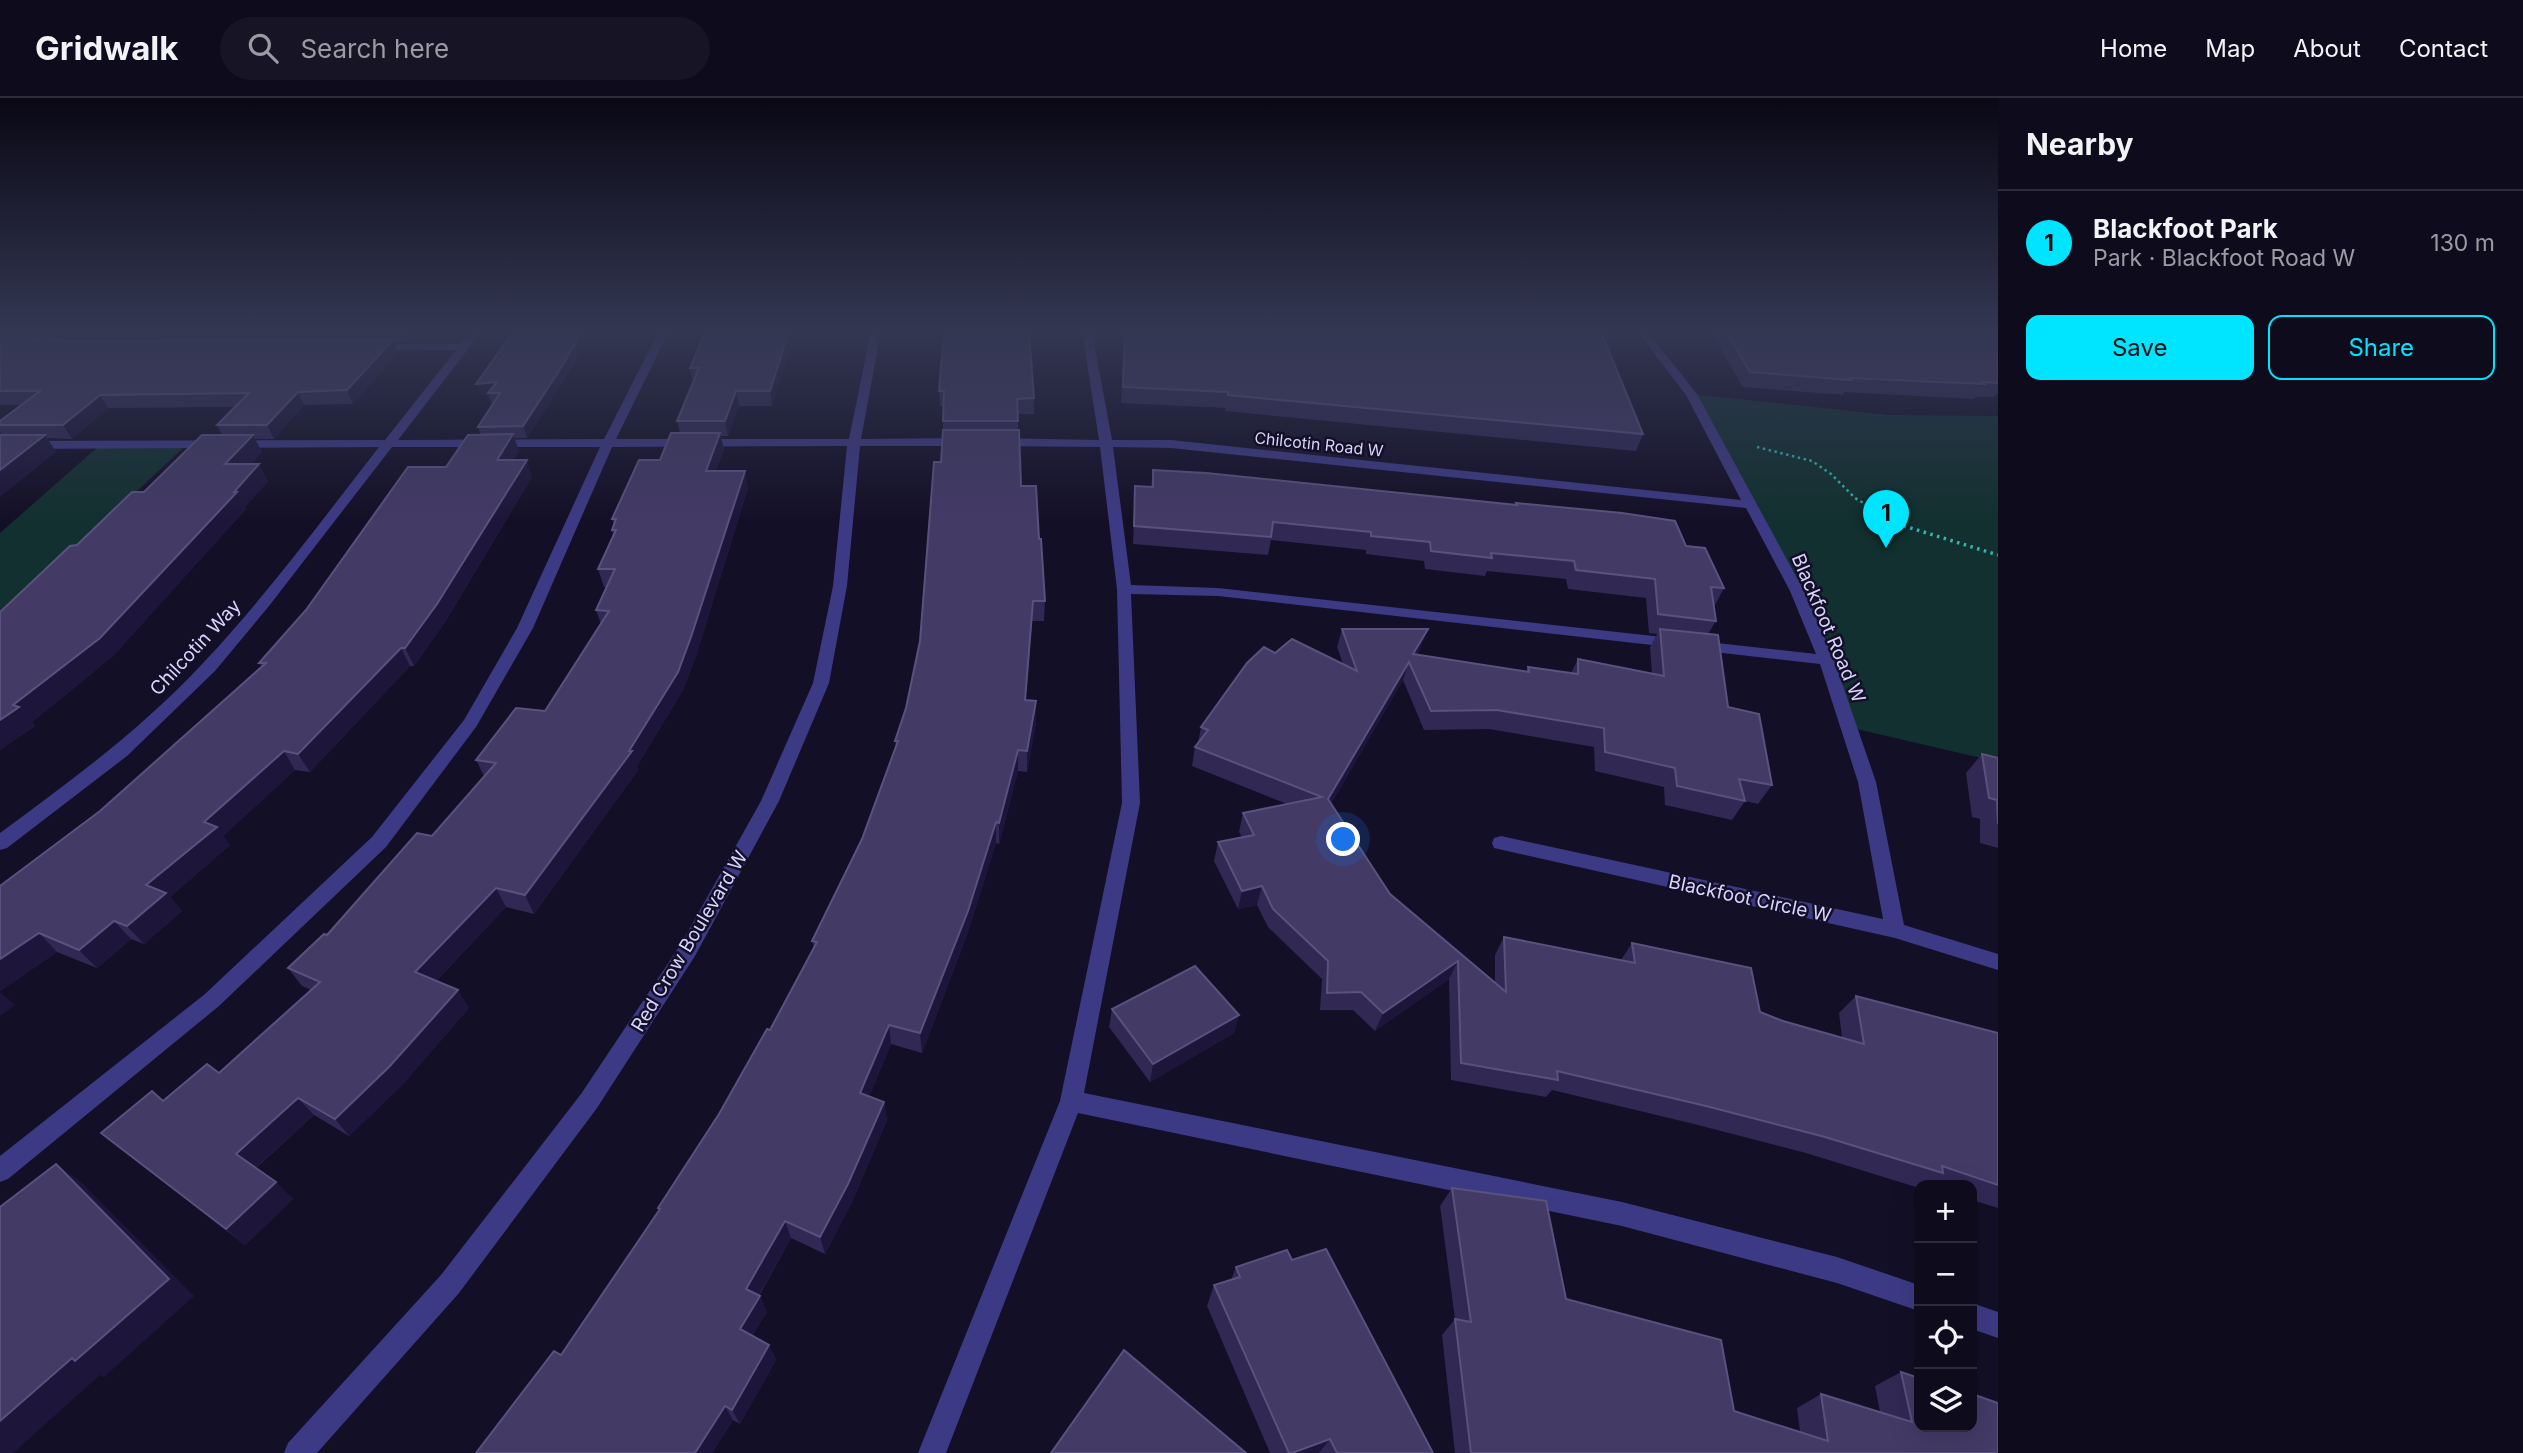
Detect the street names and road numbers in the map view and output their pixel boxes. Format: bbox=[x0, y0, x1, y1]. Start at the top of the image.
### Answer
street label: Chilcotin Road W bbox=[1254, 427, 1385, 461]
street label: Blackfoot Road W bbox=[1787, 550, 1870, 706]
street label: Chilcotin Way bbox=[145, 594, 246, 700]
street label: Red Crow Boulevard W bbox=[626, 846, 753, 1036]
street label: Blackfoot Circle W bbox=[1666, 870, 1834, 927]

